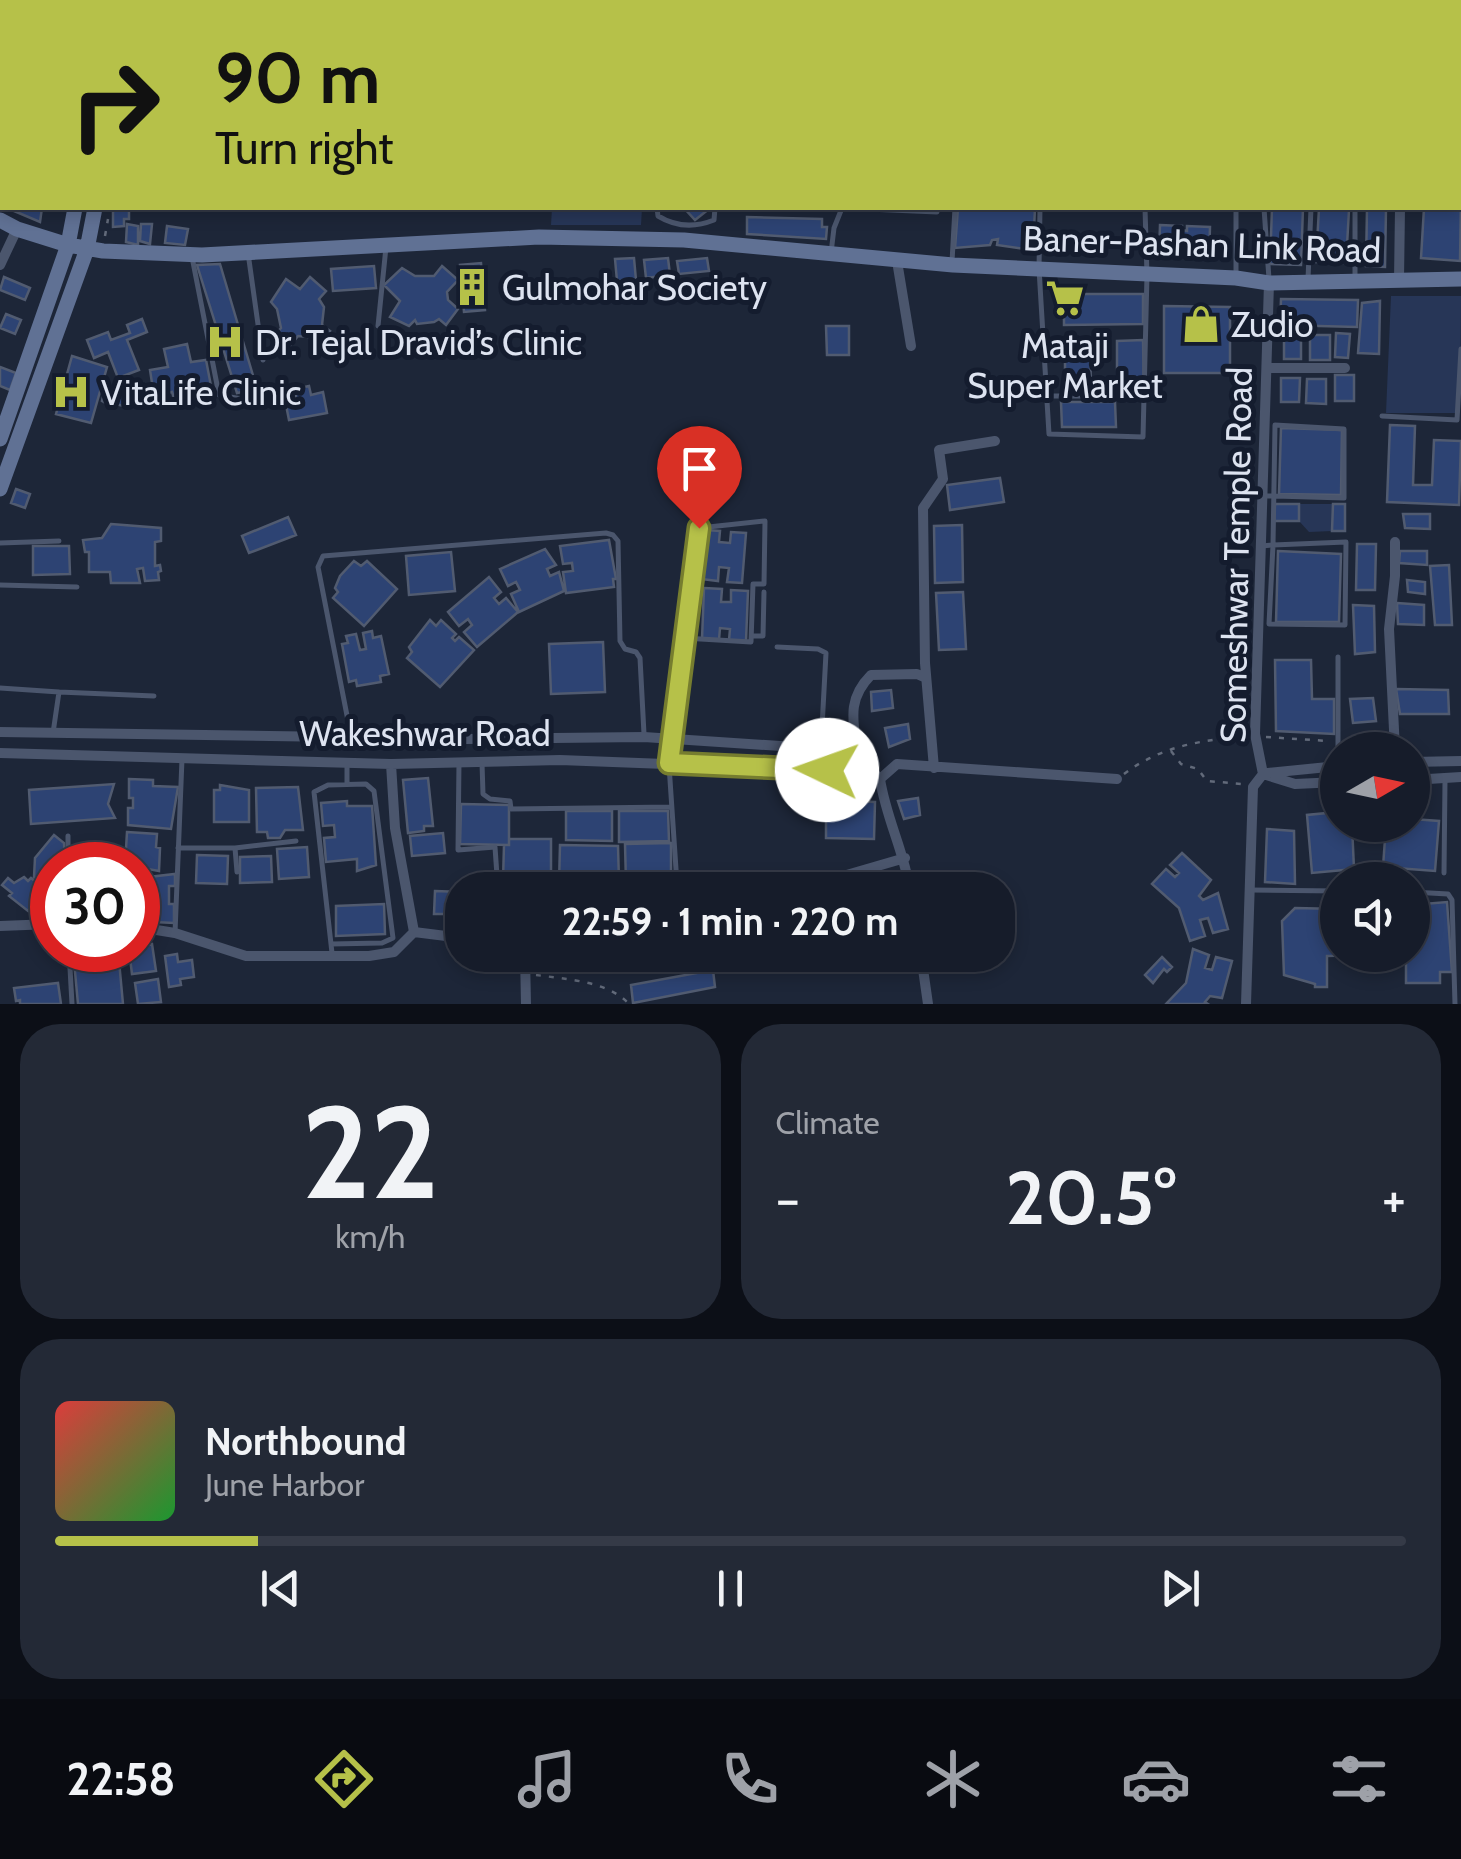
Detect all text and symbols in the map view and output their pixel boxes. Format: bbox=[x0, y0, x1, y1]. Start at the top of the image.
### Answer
text: 90 m bbox=[215, 35, 380, 121]
icon: right bbox=[50, 40, 180, 170]
text: Turn right bbox=[215, 121, 394, 175]
street label: Baner-Pashan Link Road bbox=[1022, 216, 1382, 272]
building icon: Gulmohar Society bbox=[451, 266, 493, 308]
place label: Gulmohar Society bbox=[502, 266, 767, 309]
supermarket icon: Mataji Super Market bbox=[1044, 277, 1086, 319]
shop icon: Zudio bbox=[1180, 303, 1222, 345]
place label: Zudio bbox=[1231, 303, 1314, 346]
hospital icon: Dr. Tejal Dravid’s Clinic bbox=[204, 321, 246, 363]
place label: Dr. Tejal Dravid’s Clinic bbox=[255, 321, 582, 364]
place label: Mataji Super Market bbox=[967, 324, 1163, 407]
street label: Someshwar Temple Road bbox=[1211, 367, 1261, 743]
hospital icon: VitaLife Clinic bbox=[50, 371, 92, 413]
place label: VitaLife Clinic bbox=[101, 371, 301, 414]
pin bbox=[657, 426, 742, 529]
icon: arrive bbox=[672, 441, 727, 496]
street label: Wakeshwar Road bbox=[299, 712, 551, 755]
position arrow bbox=[775, 718, 879, 822]
north arrow bbox=[1320, 732, 1430, 842]
map controls bbox=[1320, 732, 1430, 972]
speed limit sign: 30 bbox=[30, 842, 160, 972]
button: sound bbox=[1320, 862, 1430, 972]
text: 22:59 · 1 min · 220 m bbox=[562, 898, 898, 945]
text: 22 bbox=[301, 1073, 439, 1231]
text: Climate bbox=[776, 1103, 880, 1142]
text: 20.5° bbox=[1006, 1152, 1176, 1243]
text: − bbox=[776, 1165, 800, 1232]
text: + bbox=[1382, 1165, 1406, 1232]
text: km/h bbox=[335, 1217, 405, 1256]
text: Northbound bbox=[205, 1418, 407, 1465]
text: June Harbor bbox=[205, 1465, 364, 1504]
icon: previous bbox=[253, 1561, 308, 1616]
icon: pause bbox=[703, 1561, 758, 1616]
icon: next bbox=[1153, 1561, 1208, 1616]
icon: directions bbox=[309, 1744, 379, 1814]
icon: music bbox=[512, 1744, 582, 1814]
icon: phone bbox=[715, 1744, 785, 1814]
icon: climate bbox=[918, 1744, 988, 1814]
icon: car bbox=[1121, 1744, 1191, 1814]
icon: filters bbox=[1324, 1744, 1394, 1814]
text: 22:58 bbox=[67, 1752, 176, 1806]

